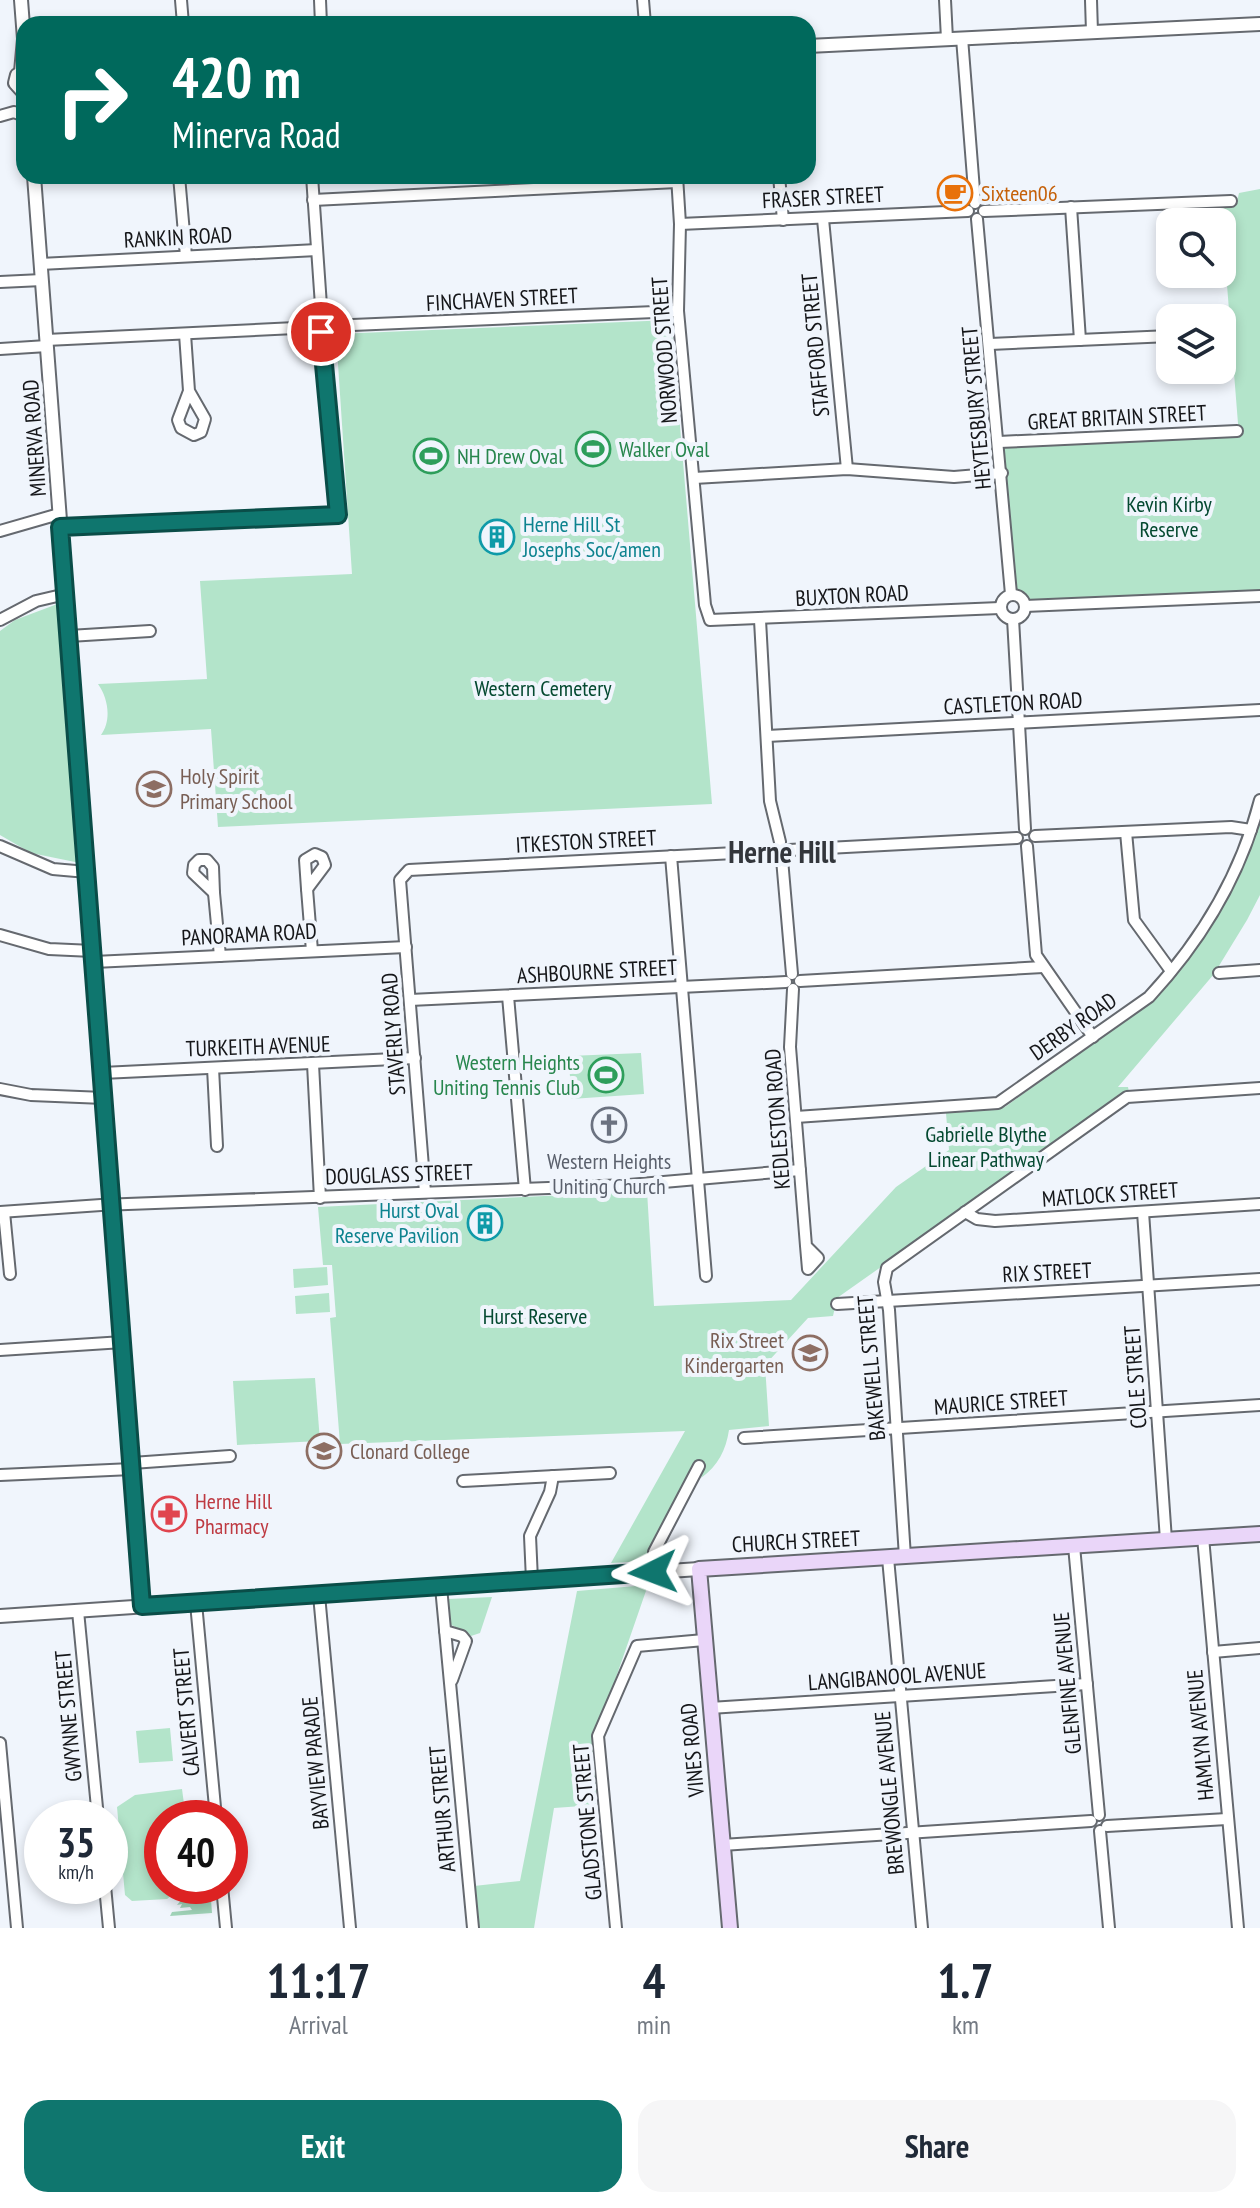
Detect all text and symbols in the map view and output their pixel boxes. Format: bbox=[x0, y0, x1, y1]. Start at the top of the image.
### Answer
text: 420 m bbox=[172, 41, 301, 113]
icon: right bbox=[40, 48, 144, 152]
text: Minerva Road bbox=[172, 111, 341, 158]
cafe icon: Sixteen06 bbox=[936, 174, 974, 212]
place label: Sixteen06 bbox=[981, 179, 1058, 207]
street label: FRASER STREET bbox=[761, 180, 885, 214]
map controls bbox=[1156, 208, 1236, 384]
button: search bbox=[1156, 208, 1236, 288]
street label: RANKIN ROAD bbox=[123, 220, 233, 254]
street label: STAFFORD STREET bbox=[795, 272, 835, 418]
street label: NORWOOD STREET bbox=[645, 276, 683, 424]
street label: FINCHAVEN STREET bbox=[425, 281, 579, 317]
pin bbox=[287, 298, 355, 366]
button: layers bbox=[1156, 304, 1236, 384]
icon: arrive bbox=[299, 310, 343, 354]
street label: HEYTESBURY STREET bbox=[955, 325, 997, 491]
street label: MINERVA ROAD bbox=[16, 379, 52, 497]
street label: GREAT BRITAIN STREET bbox=[1027, 398, 1207, 436]
sports icon: Walker Oval bbox=[574, 430, 612, 468]
place label: Walker Oval bbox=[619, 435, 710, 463]
sports icon: NH Drew Oval bbox=[412, 437, 450, 475]
place label: NH Drew Oval bbox=[457, 442, 564, 470]
park label: Kevin Kirby Reserve bbox=[1126, 490, 1213, 543]
place label: Herne Hill St Josephs Soc/amen bbox=[522, 510, 661, 563]
building icon: Herne Hill St Josephs Soc/amen bbox=[478, 518, 516, 556]
street label: BUXTON ROAD bbox=[795, 578, 909, 612]
park label: Western Cemetery bbox=[474, 674, 612, 702]
street label: CASTLETON ROAD bbox=[943, 685, 1083, 721]
place label: Holy Spirit Primary School bbox=[180, 762, 294, 815]
school or university icon: Holy Spirit Primary School bbox=[135, 770, 173, 808]
street label: ITKESTON STREET bbox=[515, 823, 657, 859]
district label: Herne Hill bbox=[728, 832, 836, 871]
street label: PANORAMA ROAD bbox=[181, 916, 317, 952]
street label: ASHBOURNE STREET bbox=[516, 953, 678, 989]
street label: STAVERLY ROAD bbox=[375, 972, 411, 1096]
street label: DERBY ROAD bbox=[1024, 986, 1122, 1066]
street label: TURKEITH AVENUE bbox=[185, 1029, 331, 1063]
place label: Western Heights Uniting Tennis Club bbox=[433, 1048, 580, 1101]
street label: KEDLESTON ROAD bbox=[758, 1048, 796, 1190]
sports icon: Western Heights Uniting Tennis Club bbox=[587, 1056, 625, 1094]
church icon: Western Heights Uniting Church bbox=[590, 1106, 628, 1144]
park label: Gabrielle Blythe Linear Pathway bbox=[925, 1120, 1047, 1173]
place label: Western Heights Uniting Church bbox=[547, 1147, 671, 1200]
street label: DOUGLASS STREET bbox=[325, 1157, 473, 1191]
street label: MATLOCK STREET bbox=[1041, 1175, 1179, 1213]
place label: Hurst Oval Reserve Pavilion bbox=[335, 1196, 460, 1249]
building icon: Hurst Oval Reserve Pavilion bbox=[466, 1204, 504, 1242]
street label: RIX STREET bbox=[1002, 1256, 1093, 1288]
street label: BAKEWELL STREET bbox=[851, 1294, 891, 1442]
park label: Hurst Reserve bbox=[483, 1302, 587, 1330]
street label: COLE STREET bbox=[1117, 1324, 1153, 1430]
place label: Rix Street Kindergarten bbox=[685, 1326, 784, 1379]
school or university icon: Rix Street Kindergarten bbox=[791, 1334, 829, 1372]
street label: MAURICE STREET bbox=[933, 1383, 1069, 1421]
school or university icon: Clonard College bbox=[305, 1432, 343, 1470]
place label: Clonard College bbox=[350, 1437, 470, 1465]
place label: Herne Hill Pharmacy bbox=[195, 1487, 273, 1540]
pharmacy icon: Herne Hill Pharmacy bbox=[150, 1495, 188, 1533]
street label: CHURCH STREET bbox=[731, 1524, 861, 1558]
position arrow bbox=[611, 1530, 695, 1614]
street label: GLENFINE AVENUE bbox=[1047, 1611, 1087, 1755]
street label: CALVERT STREET bbox=[166, 1647, 206, 1777]
street label: GWYNNE STREET bbox=[48, 1649, 88, 1783]
street label: LANGIBANOOL AVENUE bbox=[807, 1656, 987, 1696]
street label: HAMLYN AVENUE bbox=[1180, 1668, 1220, 1802]
street label: BAYVIEW PARADE bbox=[295, 1695, 335, 1831]
street label: VINES ROAD bbox=[674, 1702, 710, 1799]
street label: BREWONGLE AVENUE bbox=[868, 1710, 910, 1876]
street label: GLADSTONE STREET bbox=[566, 1742, 608, 1901]
street label: ARTHUR STREET bbox=[423, 1744, 461, 1873]
speed limit sign: 40 bbox=[144, 1800, 248, 1904]
text: 35 bbox=[57, 1816, 95, 1868]
text: km/h bbox=[58, 1859, 94, 1885]
text: 11:17 bbox=[267, 1949, 370, 2011]
text: 4 bbox=[642, 1949, 665, 2011]
text: 1.7 bbox=[937, 1949, 993, 2011]
text: Arrival bbox=[289, 2008, 348, 2041]
text: min bbox=[637, 2008, 671, 2041]
text: km bbox=[952, 2008, 979, 2041]
button: Exit bbox=[24, 2100, 622, 2192]
button: Share bbox=[638, 2100, 1236, 2192]

